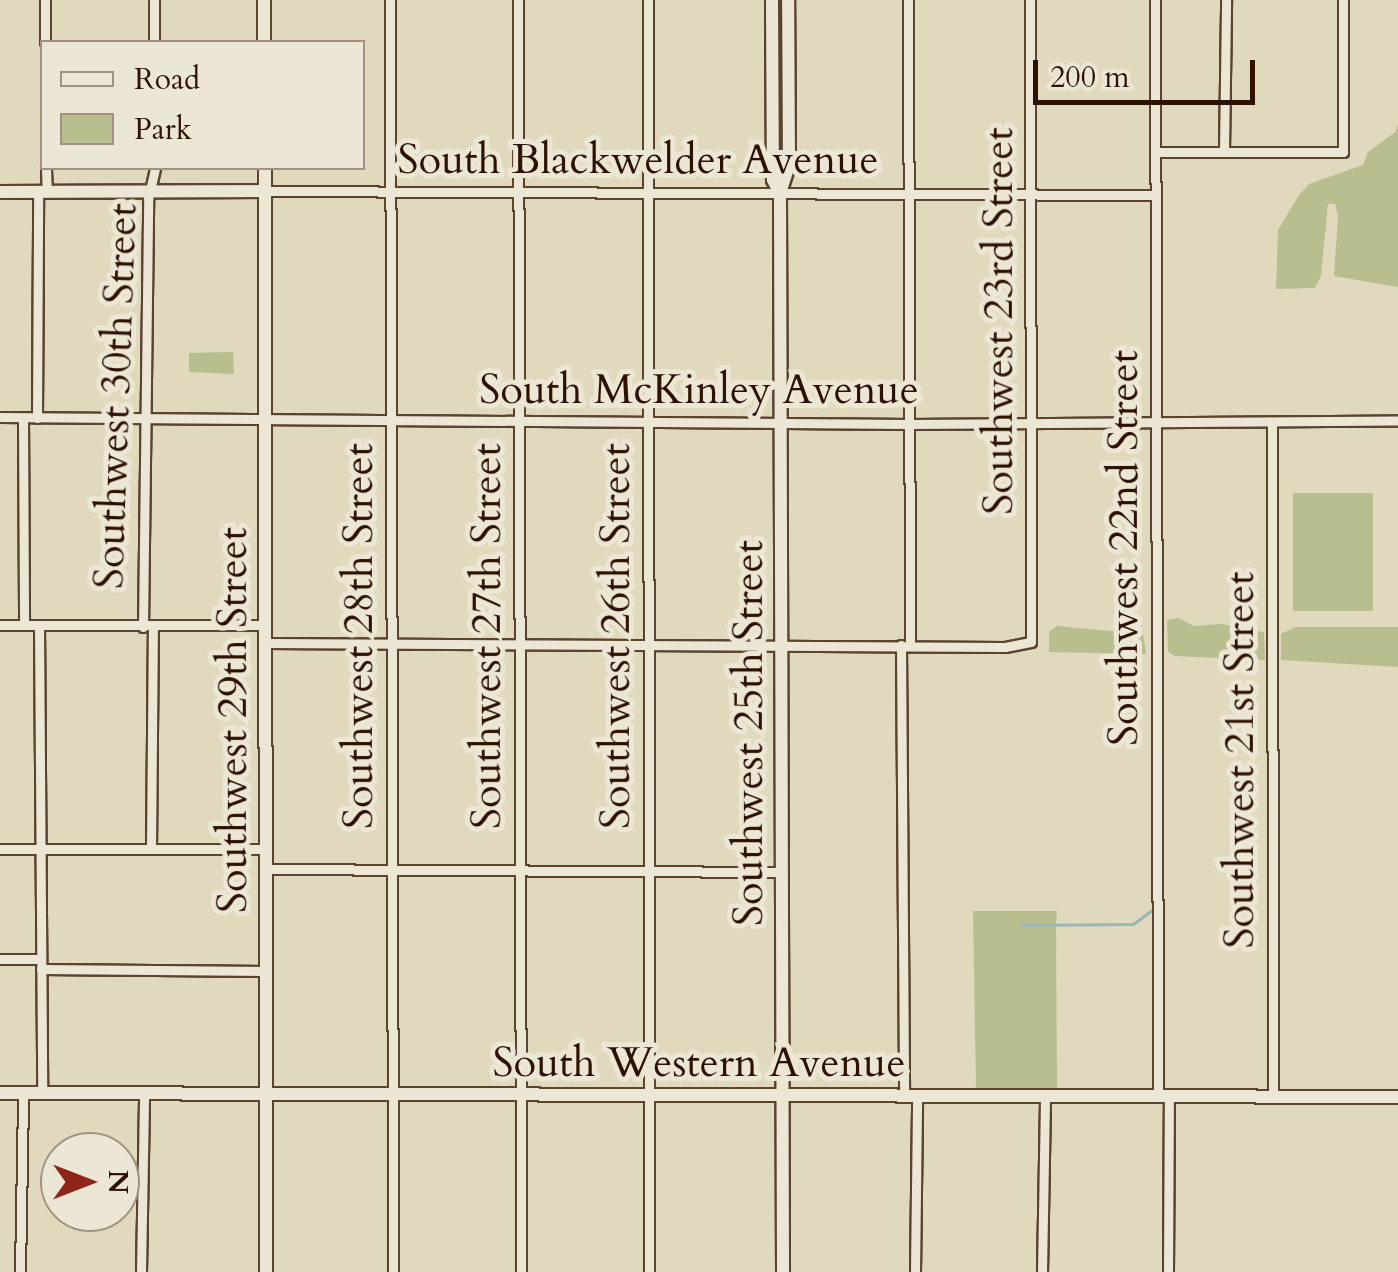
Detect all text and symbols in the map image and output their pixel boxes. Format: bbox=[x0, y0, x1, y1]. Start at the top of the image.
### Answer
legend bbox=[40, 40, 365, 170]
scale bar bbox=[1038, 40, 1260, 102]
text: 200 m bbox=[1050, 57, 1130, 98]
text: Road bbox=[134, 59, 200, 100]
text: Park bbox=[134, 109, 192, 150]
street label: Southwest 23rd Street bbox=[974, 127, 1024, 515]
street label: South Blackwelder Avenue bbox=[397, 135, 879, 185]
street label: Southwest 30th Street bbox=[84, 202, 148, 590]
street label: Southwest 22nd Street bbox=[1099, 350, 1149, 746]
street label: South McKinley Avenue bbox=[479, 365, 919, 415]
street label: Southwest 28th Street bbox=[334, 443, 384, 829]
street label: Southwest 27th Street bbox=[462, 443, 512, 829]
street label: Southwest 26th Street bbox=[591, 443, 641, 829]
street label: Southwest 29th Street bbox=[208, 527, 258, 913]
street label: Southwest 25th Street bbox=[724, 540, 774, 926]
street label: Southwest 21st Street bbox=[1215, 571, 1265, 949]
street label: South Western Avenue bbox=[493, 1038, 905, 1088]
north arrow bbox=[40, 1132, 140, 1232]
text: N bbox=[99, 1170, 137, 1194]

